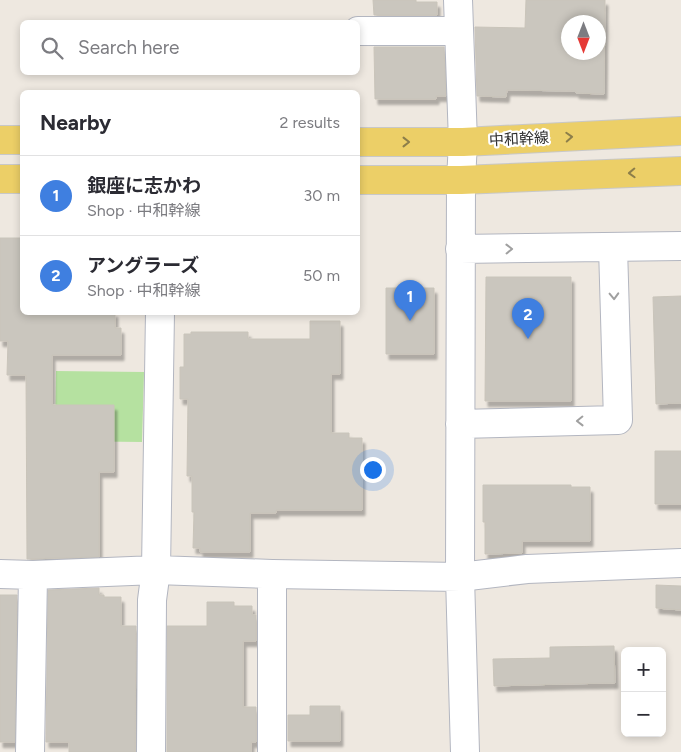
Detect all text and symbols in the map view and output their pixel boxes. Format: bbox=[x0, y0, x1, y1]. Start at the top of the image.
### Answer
north arrow bbox=[561, 15, 606, 60]
search box bbox=[20, 20, 360, 75]
icon: search bbox=[38, 34, 66, 62]
text: Search here bbox=[78, 36, 180, 59]
text: Nearby bbox=[40, 110, 111, 135]
text: 2 results bbox=[280, 113, 340, 132]
street label: 中和幹線 bbox=[489, 128, 549, 150]
one-way arrow bbox=[565, 132, 573, 142]
one-way arrow bbox=[402, 137, 410, 147]
one-way arrow bbox=[628, 168, 636, 178]
text: 銀座に志かわ bbox=[87, 174, 201, 197]
text: 1 bbox=[53, 186, 59, 205]
text: 30 m bbox=[303, 186, 340, 205]
text: Shop · 中和幹線 bbox=[87, 201, 200, 220]
one-way arrow bbox=[506, 244, 513, 254]
text: アングラーズ bbox=[87, 254, 199, 277]
text: 2 bbox=[51, 266, 61, 285]
text: 50 m bbox=[303, 266, 340, 285]
pin: 1 bbox=[394, 280, 426, 321]
text: Shop · 中和幹線 bbox=[87, 281, 200, 300]
one-way arrow bbox=[609, 292, 620, 300]
pin: 2 bbox=[512, 298, 544, 339]
one-way arrow bbox=[575, 416, 583, 426]
your location bbox=[360, 457, 386, 483]
map controls bbox=[621, 647, 666, 737]
button: + bbox=[621, 647, 666, 692]
button: − bbox=[621, 692, 666, 737]

